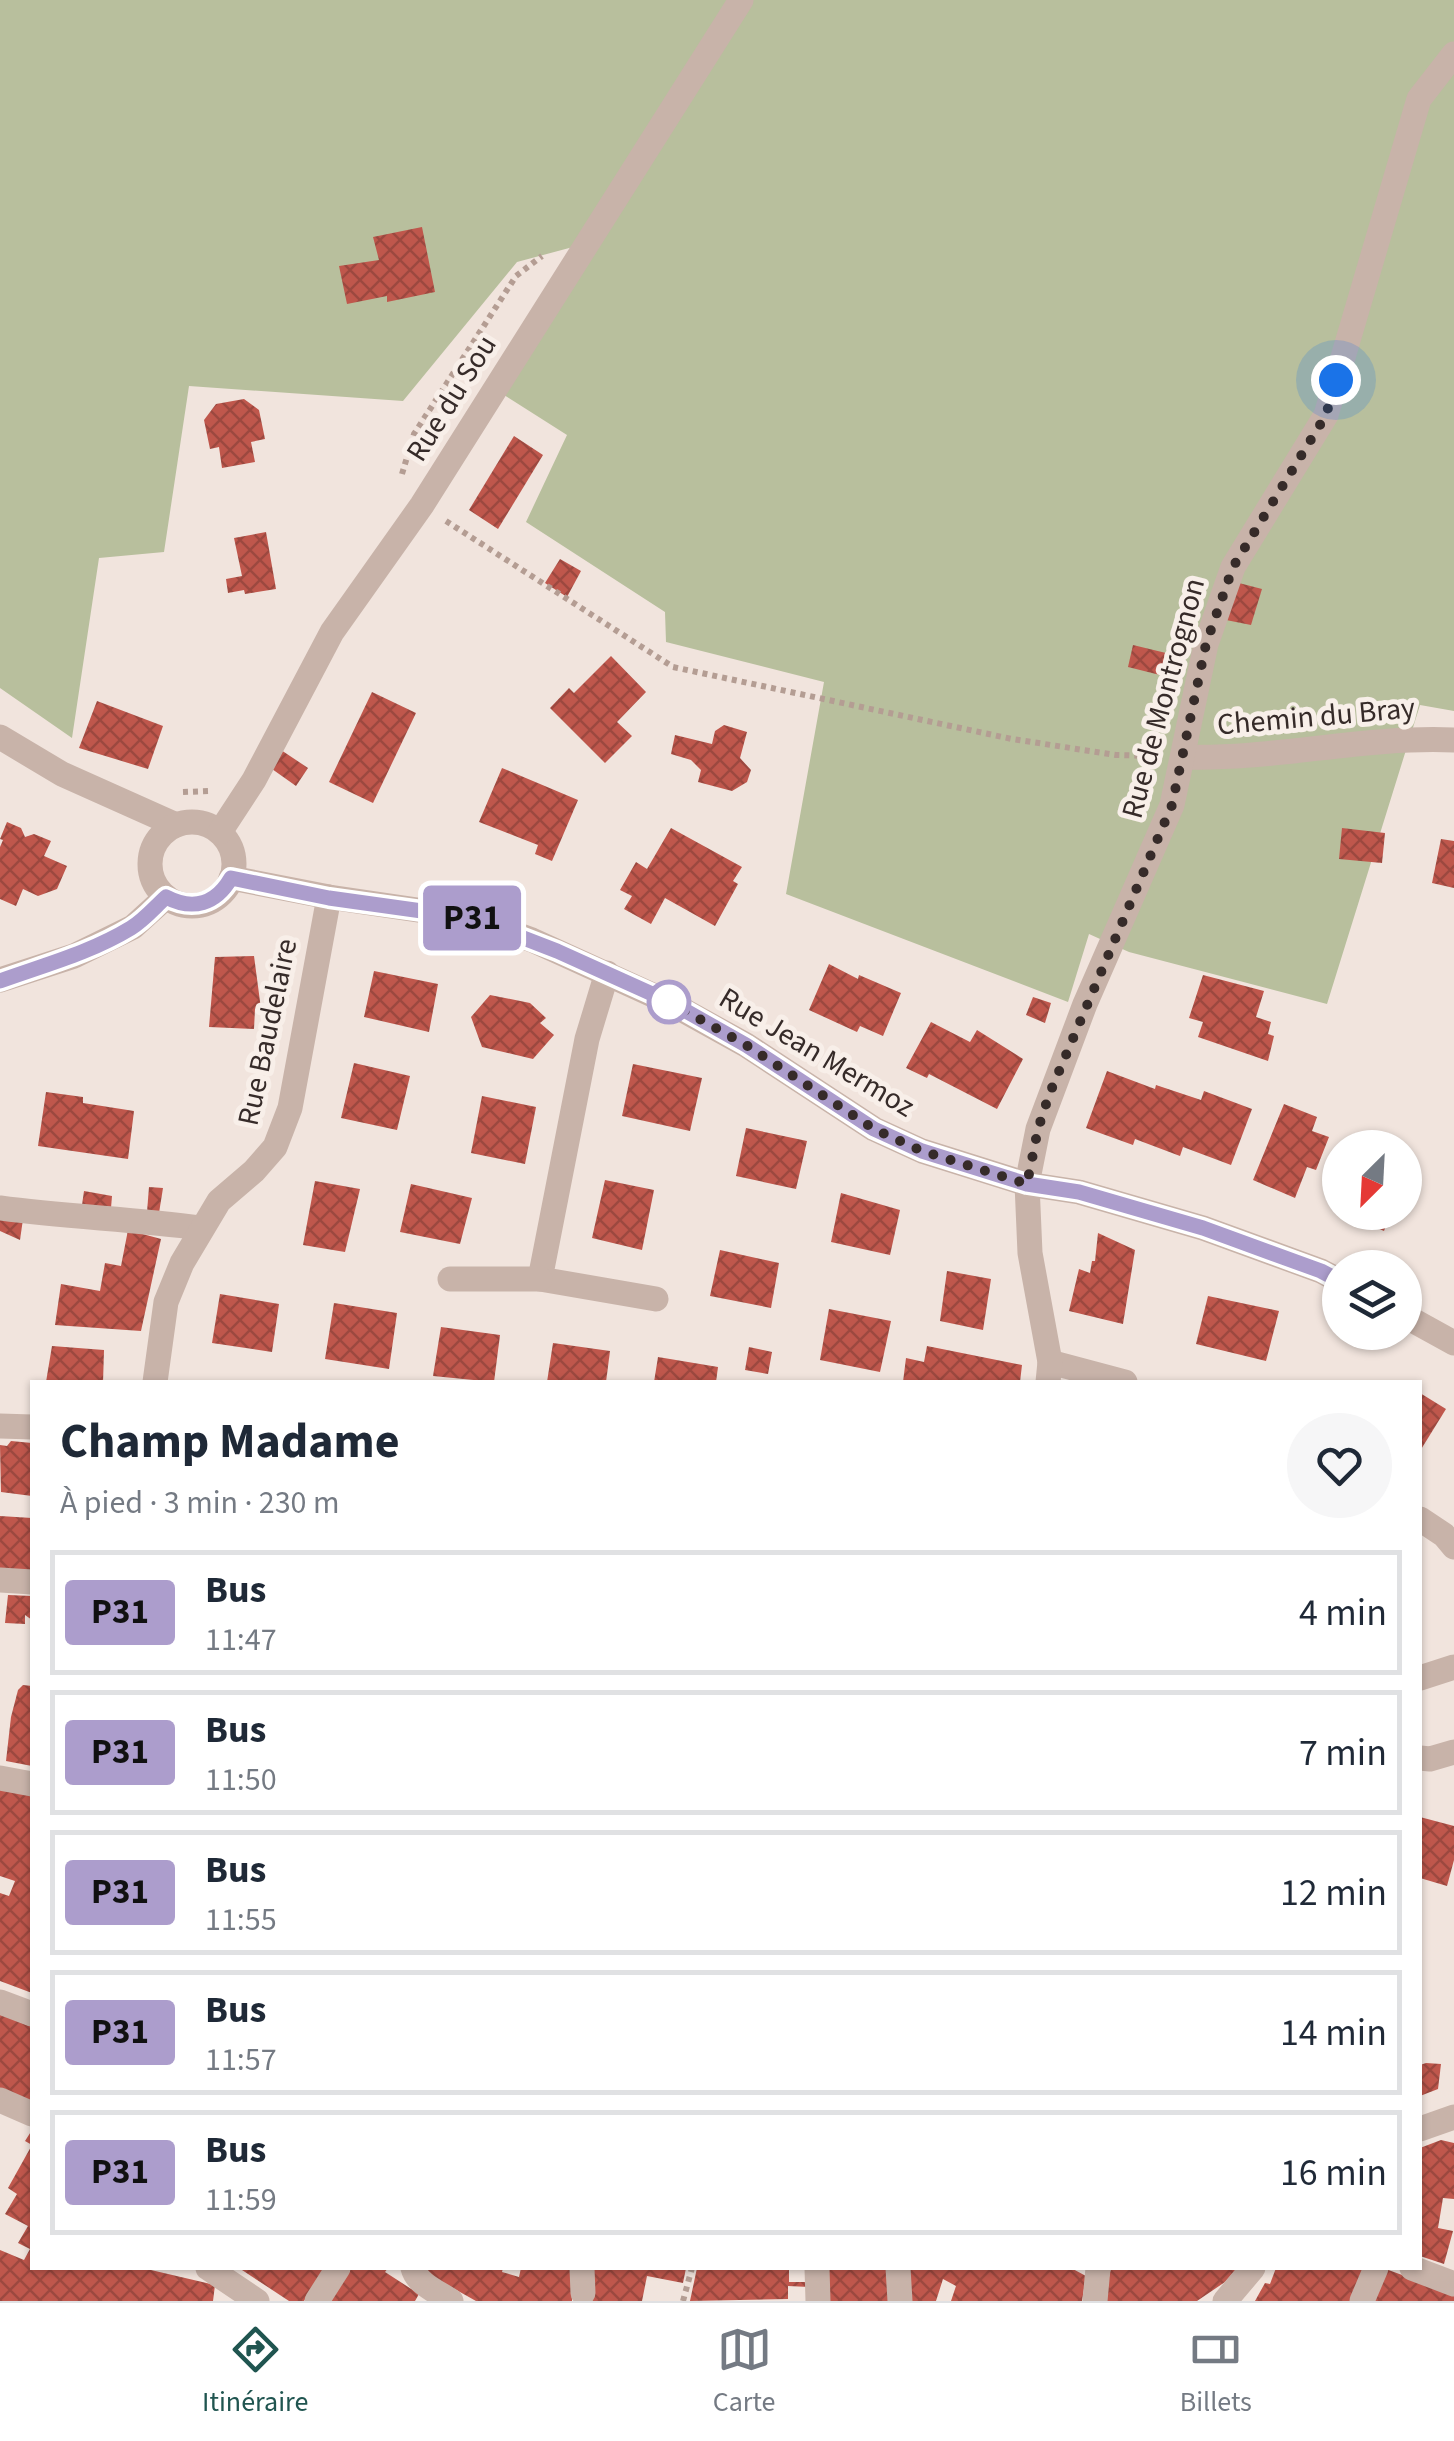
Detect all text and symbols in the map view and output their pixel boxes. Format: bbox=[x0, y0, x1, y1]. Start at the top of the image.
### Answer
street label: Rue du Sou bbox=[396, 327, 507, 470]
your location bbox=[1311, 355, 1361, 405]
street label: Rue de Montrognon bbox=[1111, 573, 1216, 823]
street label: Chemin du Bray bbox=[1215, 686, 1417, 747]
line badge: P31 bbox=[414, 886, 530, 950]
text: P31 bbox=[443, 893, 501, 943]
street label: Rue Baudelaire bbox=[227, 935, 308, 1130]
street label: Rue Jean Mermoz bbox=[711, 977, 923, 1128]
unlabelled marker bbox=[648, 981, 690, 1023]
north arrow bbox=[1322, 1130, 1422, 1230]
map controls bbox=[1322, 1130, 1422, 1350]
button: layers bbox=[1322, 1250, 1422, 1350]
text: Champ Madame bbox=[60, 1408, 400, 1476]
button: heart bbox=[1287, 1413, 1392, 1518]
text: À pied · 3 min · 230 m bbox=[60, 1480, 339, 1526]
text: Bus bbox=[205, 1563, 266, 1617]
text: 4 min bbox=[1299, 1586, 1387, 1640]
text: P31 bbox=[91, 1587, 149, 1637]
text: 11:47 bbox=[205, 1617, 277, 1663]
text: Bus bbox=[205, 1703, 266, 1757]
text: 7 min bbox=[1299, 1726, 1387, 1780]
text: P31 bbox=[91, 1727, 149, 1777]
text: 11:50 bbox=[205, 1757, 277, 1803]
text: Bus bbox=[205, 1843, 266, 1897]
text: 12 min bbox=[1280, 1866, 1387, 1920]
text: P31 bbox=[91, 1867, 149, 1917]
text: 11:55 bbox=[205, 1897, 277, 1943]
text: Bus bbox=[205, 1983, 266, 2037]
text: 14 min bbox=[1280, 2006, 1387, 2060]
text: P31 bbox=[91, 2007, 149, 2057]
text: 11:57 bbox=[205, 2037, 277, 2083]
text: Bus bbox=[205, 2123, 266, 2177]
text: 16 min bbox=[1280, 2146, 1387, 2200]
text: P31 bbox=[91, 2147, 149, 2197]
text: 11:59 bbox=[205, 2177, 277, 2223]
tab: Itinéraire bbox=[202, 2322, 308, 2422]
tab: Carte bbox=[713, 2322, 775, 2422]
tab: Billets bbox=[1180, 2322, 1252, 2422]

